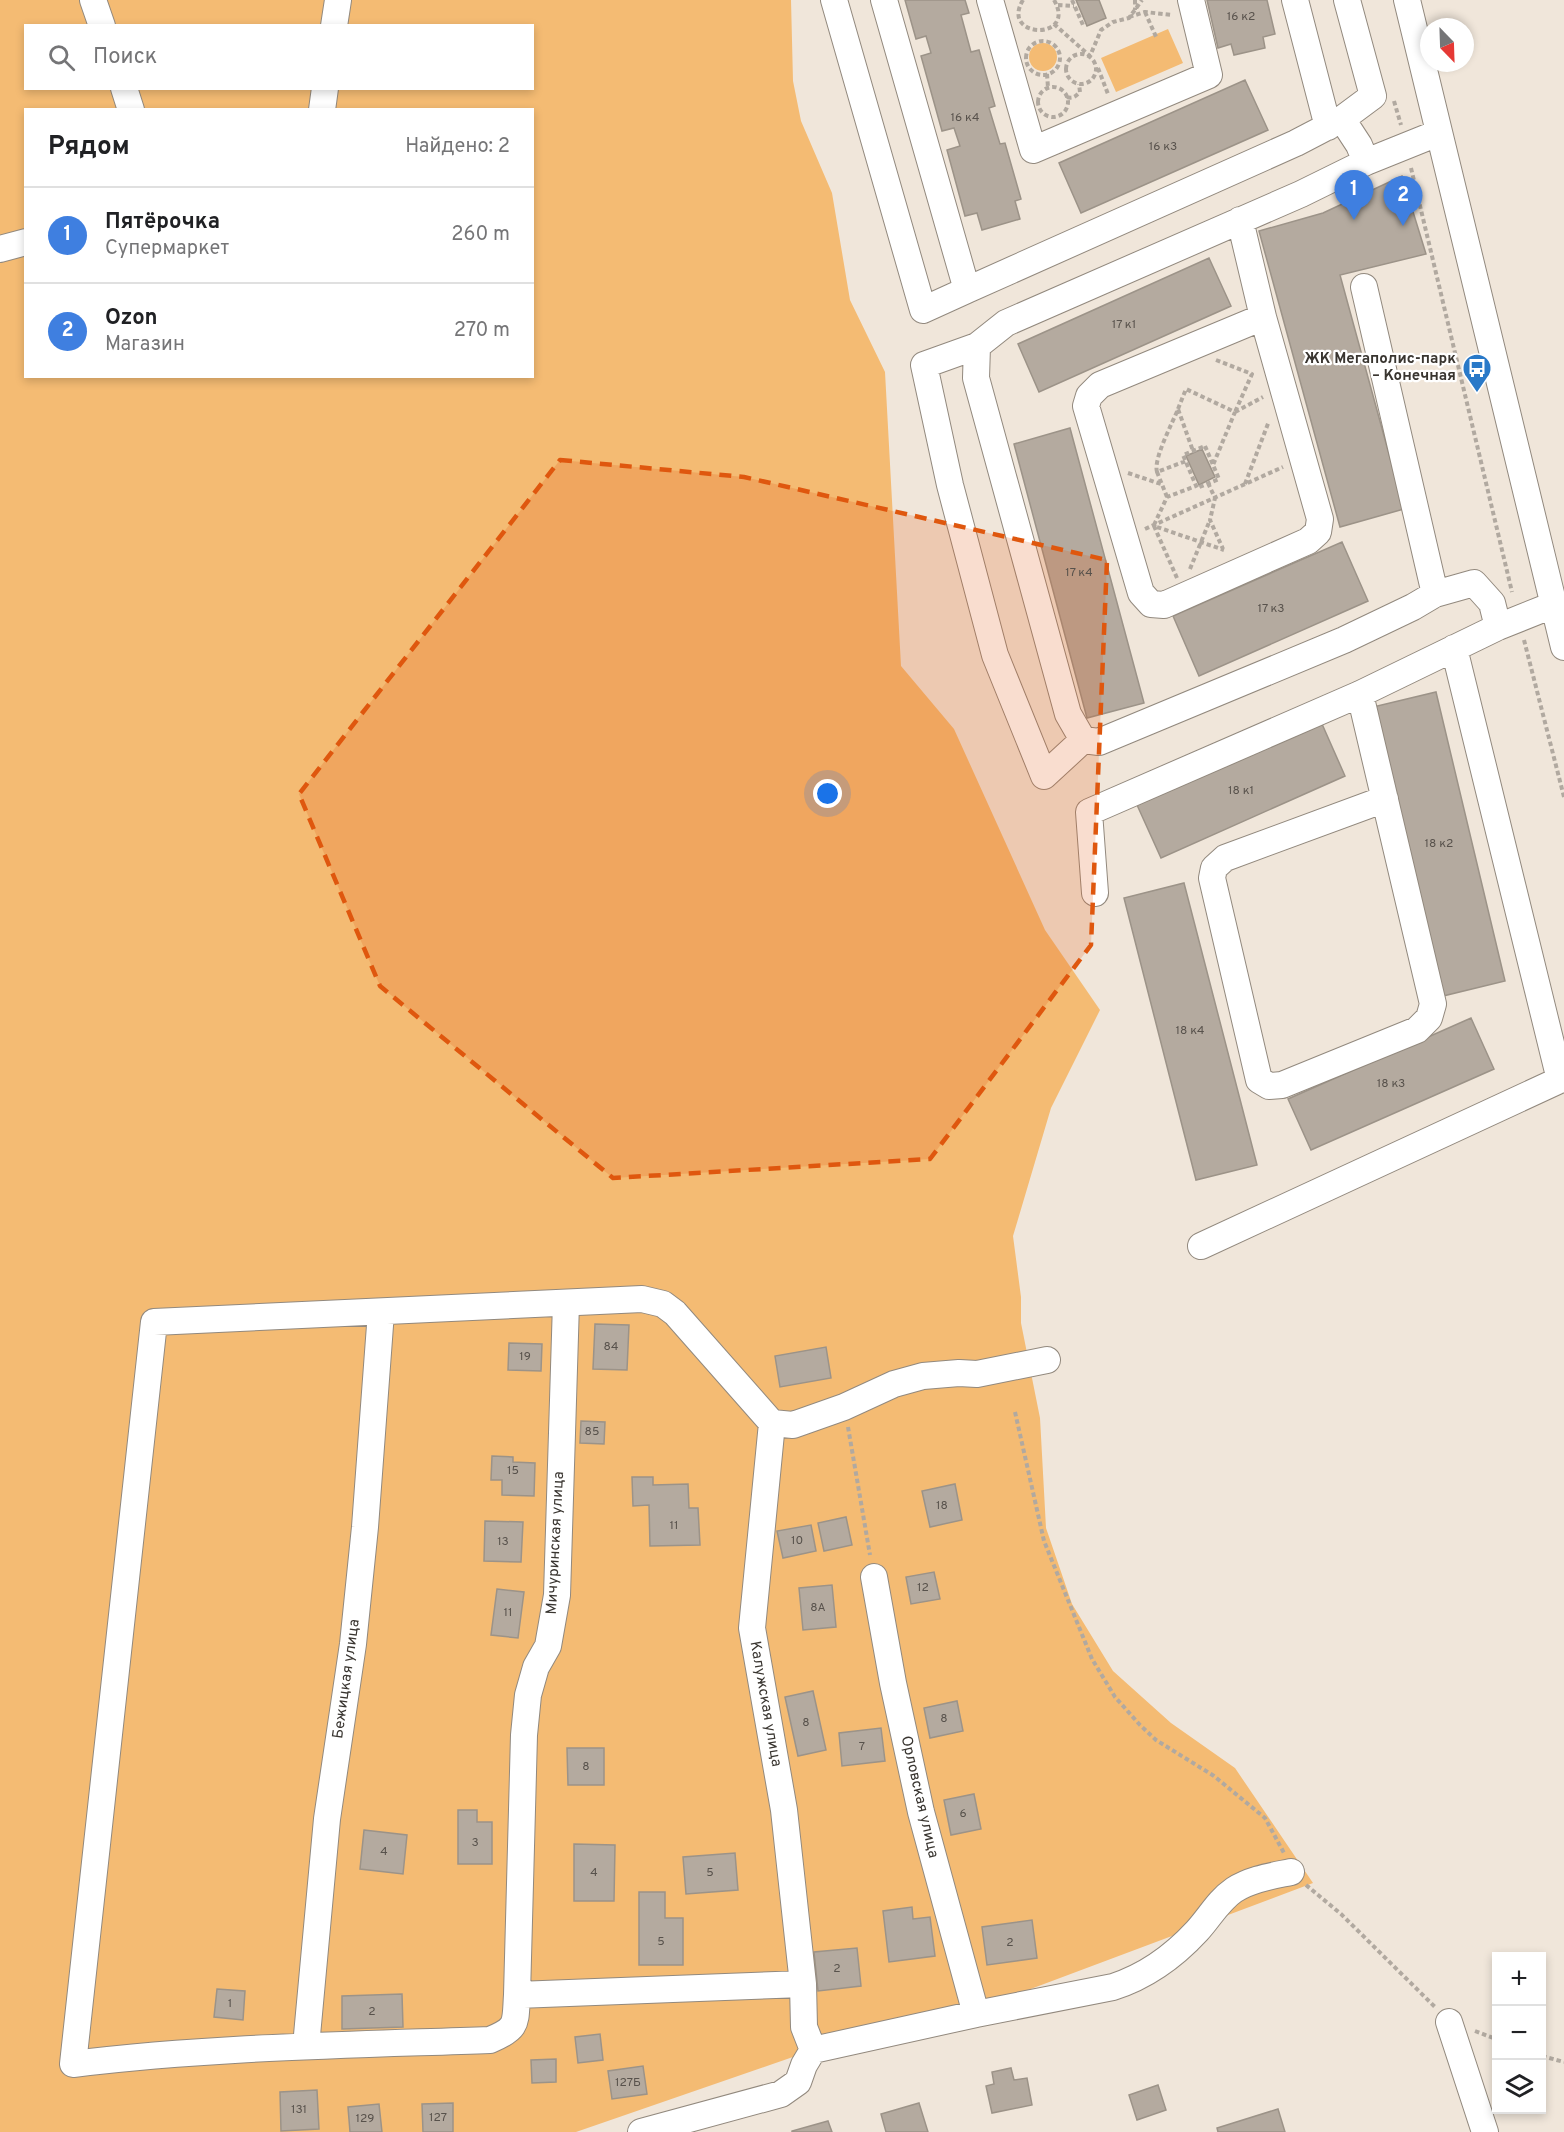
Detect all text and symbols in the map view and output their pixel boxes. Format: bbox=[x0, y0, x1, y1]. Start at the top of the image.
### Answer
house number: 16 к2 bbox=[1227, 9, 1255, 25]
north arrow bbox=[1420, 18, 1474, 72]
search box bbox=[24, 24, 534, 90]
icon: search bbox=[45, 41, 78, 74]
text: Поиск bbox=[93, 44, 157, 71]
house number: 16 к4 bbox=[951, 110, 979, 126]
text: Рядом bbox=[48, 131, 130, 164]
text: Найдено: 2 bbox=[405, 134, 510, 160]
house number: 16 к3 bbox=[1149, 139, 1177, 155]
pin: 1 bbox=[1334, 170, 1374, 220]
pin: 2 bbox=[1384, 176, 1422, 226]
text: Пятёрочка bbox=[105, 209, 220, 236]
text: 1 bbox=[64, 222, 72, 248]
text: 260 m bbox=[451, 222, 510, 248]
text: Супермаркет bbox=[105, 236, 229, 262]
text: Ozon bbox=[105, 305, 158, 332]
house number: 17 к1 bbox=[1112, 317, 1136, 333]
text: 2 bbox=[61, 318, 74, 344]
text: 270 m bbox=[454, 318, 510, 344]
text: Магазин bbox=[105, 332, 185, 358]
place label: ЖК Мегаполис-парк – Конечная bbox=[1304, 350, 1456, 386]
bus stop icon: ЖК Мегаполис-парк – Конечная bbox=[1461, 352, 1493, 394]
house number: 17 к4 bbox=[1065, 565, 1093, 581]
house number: 17 к3 bbox=[1258, 601, 1284, 617]
your location bbox=[813, 779, 842, 808]
house number: 18 к1 bbox=[1228, 783, 1254, 799]
house number: 18 к2 bbox=[1425, 836, 1453, 852]
house number: 18 к4 bbox=[1176, 1023, 1204, 1039]
house number: 18 к3 bbox=[1377, 1076, 1405, 1092]
house number: 84 bbox=[604, 1339, 618, 1355]
house number: 19 bbox=[519, 1349, 531, 1365]
house number: 85 bbox=[585, 1424, 599, 1440]
house number: 15 bbox=[507, 1463, 519, 1479]
street label: Мичуринская улица bbox=[543, 1471, 569, 1615]
house number: 18 bbox=[936, 1498, 948, 1514]
house number: 11 bbox=[670, 1518, 678, 1534]
house number: 10 bbox=[791, 1533, 803, 1549]
house number: 13 bbox=[497, 1534, 509, 1550]
house number: 12 bbox=[917, 1580, 929, 1596]
house number: 8А bbox=[810, 1600, 826, 1616]
house number: 11 bbox=[504, 1605, 512, 1621]
street label: Бежицкая улица bbox=[329, 1618, 365, 1740]
street label: Калужская улица bbox=[745, 1640, 785, 1768]
house number: 8 bbox=[940, 1711, 948, 1727]
house number: 8 bbox=[802, 1715, 810, 1731]
street label: Орловская улица bbox=[896, 1734, 942, 1860]
house number: 7 bbox=[859, 1739, 865, 1755]
house number: 8 bbox=[582, 1759, 590, 1775]
house number: 6 bbox=[959, 1806, 967, 1822]
house number: 3 bbox=[471, 1835, 479, 1851]
house number: 4 bbox=[380, 1844, 388, 1860]
house number: 4 bbox=[590, 1865, 598, 1881]
house number: 5 bbox=[706, 1865, 714, 1881]
house number: 5 bbox=[657, 1934, 665, 1950]
house number: 2 bbox=[1006, 1935, 1014, 1951]
map controls bbox=[1492, 1952, 1546, 2114]
button: + bbox=[1492, 1952, 1546, 2006]
house number: 2 bbox=[833, 1961, 841, 1977]
house number: 1 bbox=[228, 1996, 232, 2012]
house number: 2 bbox=[368, 2004, 376, 2020]
button: − bbox=[1492, 2006, 1546, 2060]
button: layers bbox=[1492, 2060, 1546, 2114]
house number: 127Б bbox=[615, 2075, 641, 2091]
house number: 131 bbox=[291, 2102, 307, 2118]
house number: 127 bbox=[429, 2110, 447, 2126]
house number: 129 bbox=[356, 2111, 374, 2127]

